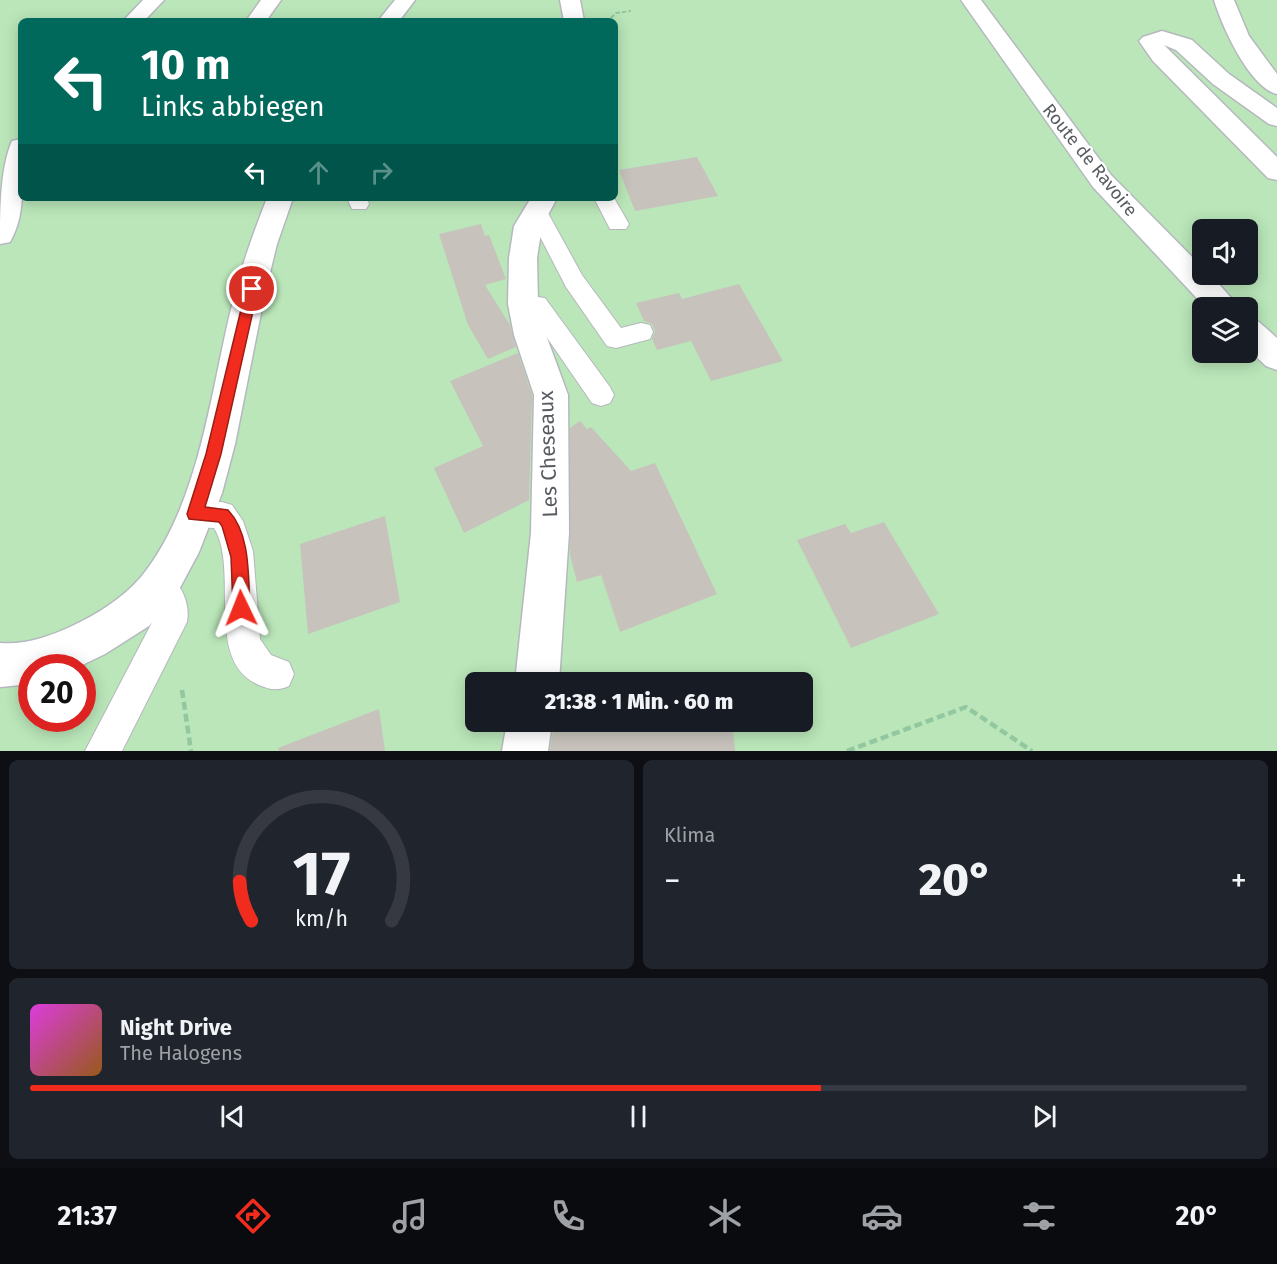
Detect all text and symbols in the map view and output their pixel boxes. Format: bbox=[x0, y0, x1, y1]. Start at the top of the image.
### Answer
text: 10 m bbox=[141, 40, 231, 90]
icon: left bbox=[42, 42, 120, 120]
text: Links abbiegen bbox=[141, 91, 325, 123]
street label: Route de Ravoire bbox=[1038, 99, 1142, 221]
icon: left bbox=[239, 156, 272, 189]
icon: ahead bbox=[302, 156, 335, 189]
icon: right bbox=[365, 156, 398, 189]
map controls bbox=[1192, 219, 1258, 363]
button: sound bbox=[1192, 219, 1258, 285]
pin bbox=[226, 263, 277, 314]
icon: arrive bbox=[235, 272, 268, 305]
button: layers bbox=[1192, 297, 1258, 363]
street label: Les Cheseaux bbox=[533, 389, 563, 518]
position arrow bbox=[209, 576, 273, 640]
speed limit sign: 20 bbox=[18, 654, 96, 732]
text: 21:38 · 1 Min. · 60 m bbox=[545, 688, 733, 715]
text: Klima bbox=[664, 823, 715, 847]
text: 17 bbox=[292, 837, 351, 912]
text: 20° bbox=[919, 853, 992, 907]
text: − bbox=[664, 861, 681, 901]
text: + bbox=[1231, 861, 1247, 901]
text: km/h bbox=[295, 907, 348, 933]
text: Night Drive bbox=[120, 1014, 232, 1041]
text: The Halogens bbox=[120, 1041, 242, 1065]
icon: previous bbox=[216, 1100, 249, 1133]
icon: pause bbox=[622, 1100, 655, 1133]
icon: next bbox=[1028, 1100, 1061, 1133]
icon: directions bbox=[232, 1195, 274, 1237]
icon: music bbox=[389, 1195, 431, 1237]
icon: phone bbox=[547, 1195, 589, 1237]
icon: climate bbox=[704, 1195, 746, 1237]
icon: car bbox=[861, 1195, 903, 1237]
icon: filters bbox=[1018, 1195, 1060, 1237]
text: 21:37 bbox=[58, 1200, 117, 1232]
text: 20° bbox=[1176, 1200, 1219, 1232]

